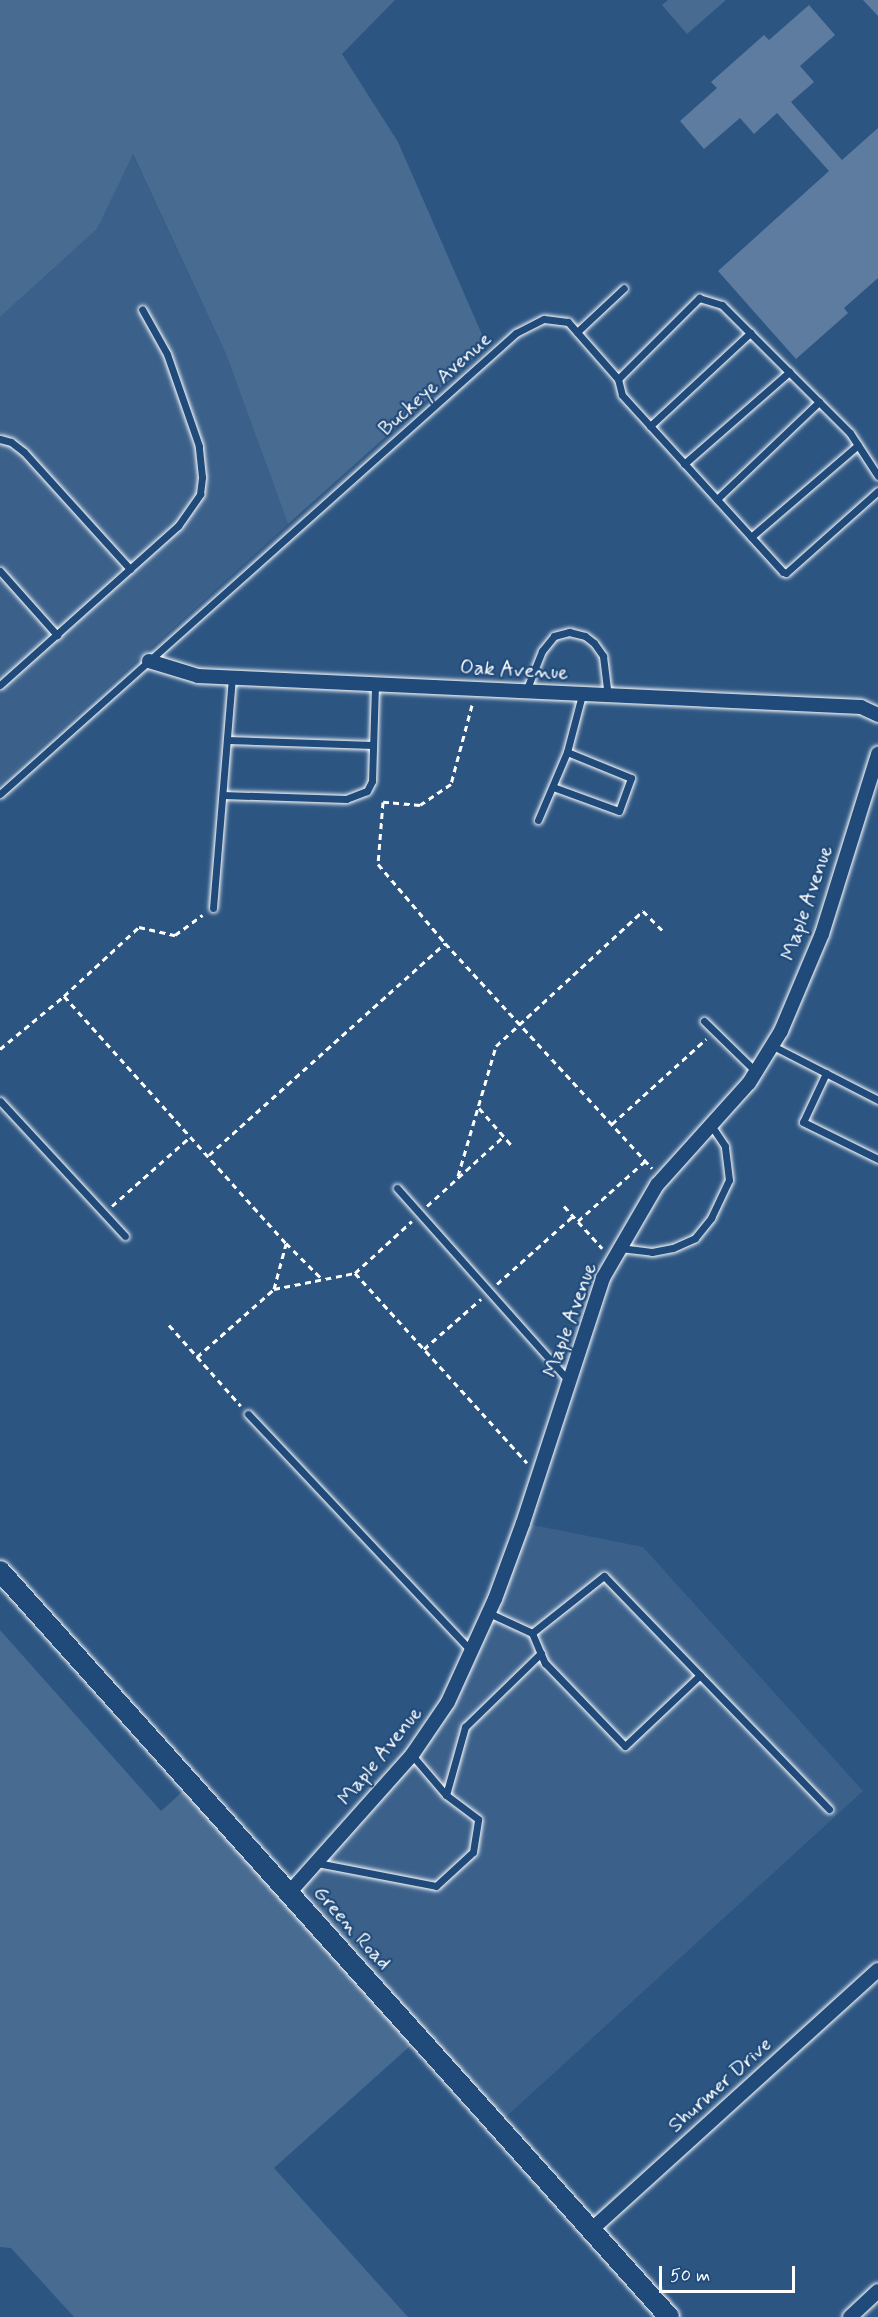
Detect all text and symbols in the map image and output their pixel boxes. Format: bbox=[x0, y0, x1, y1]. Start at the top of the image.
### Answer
street label: Buckeye Avenue bbox=[373, 327, 497, 441]
street label: Oak Avenue bbox=[460, 655, 568, 685]
street label: Maple Avenue bbox=[775, 840, 839, 966]
street label: Maple Avenue bbox=[537, 1257, 603, 1383]
street label: Maple Avenue bbox=[331, 1700, 429, 1812]
street label: Green Road bbox=[307, 1880, 397, 1976]
street label: Shurmer Drive bbox=[664, 2032, 776, 2138]
scale bar bbox=[662, 2254, 798, 2292]
text: 50 m bbox=[670, 2264, 710, 2288]

